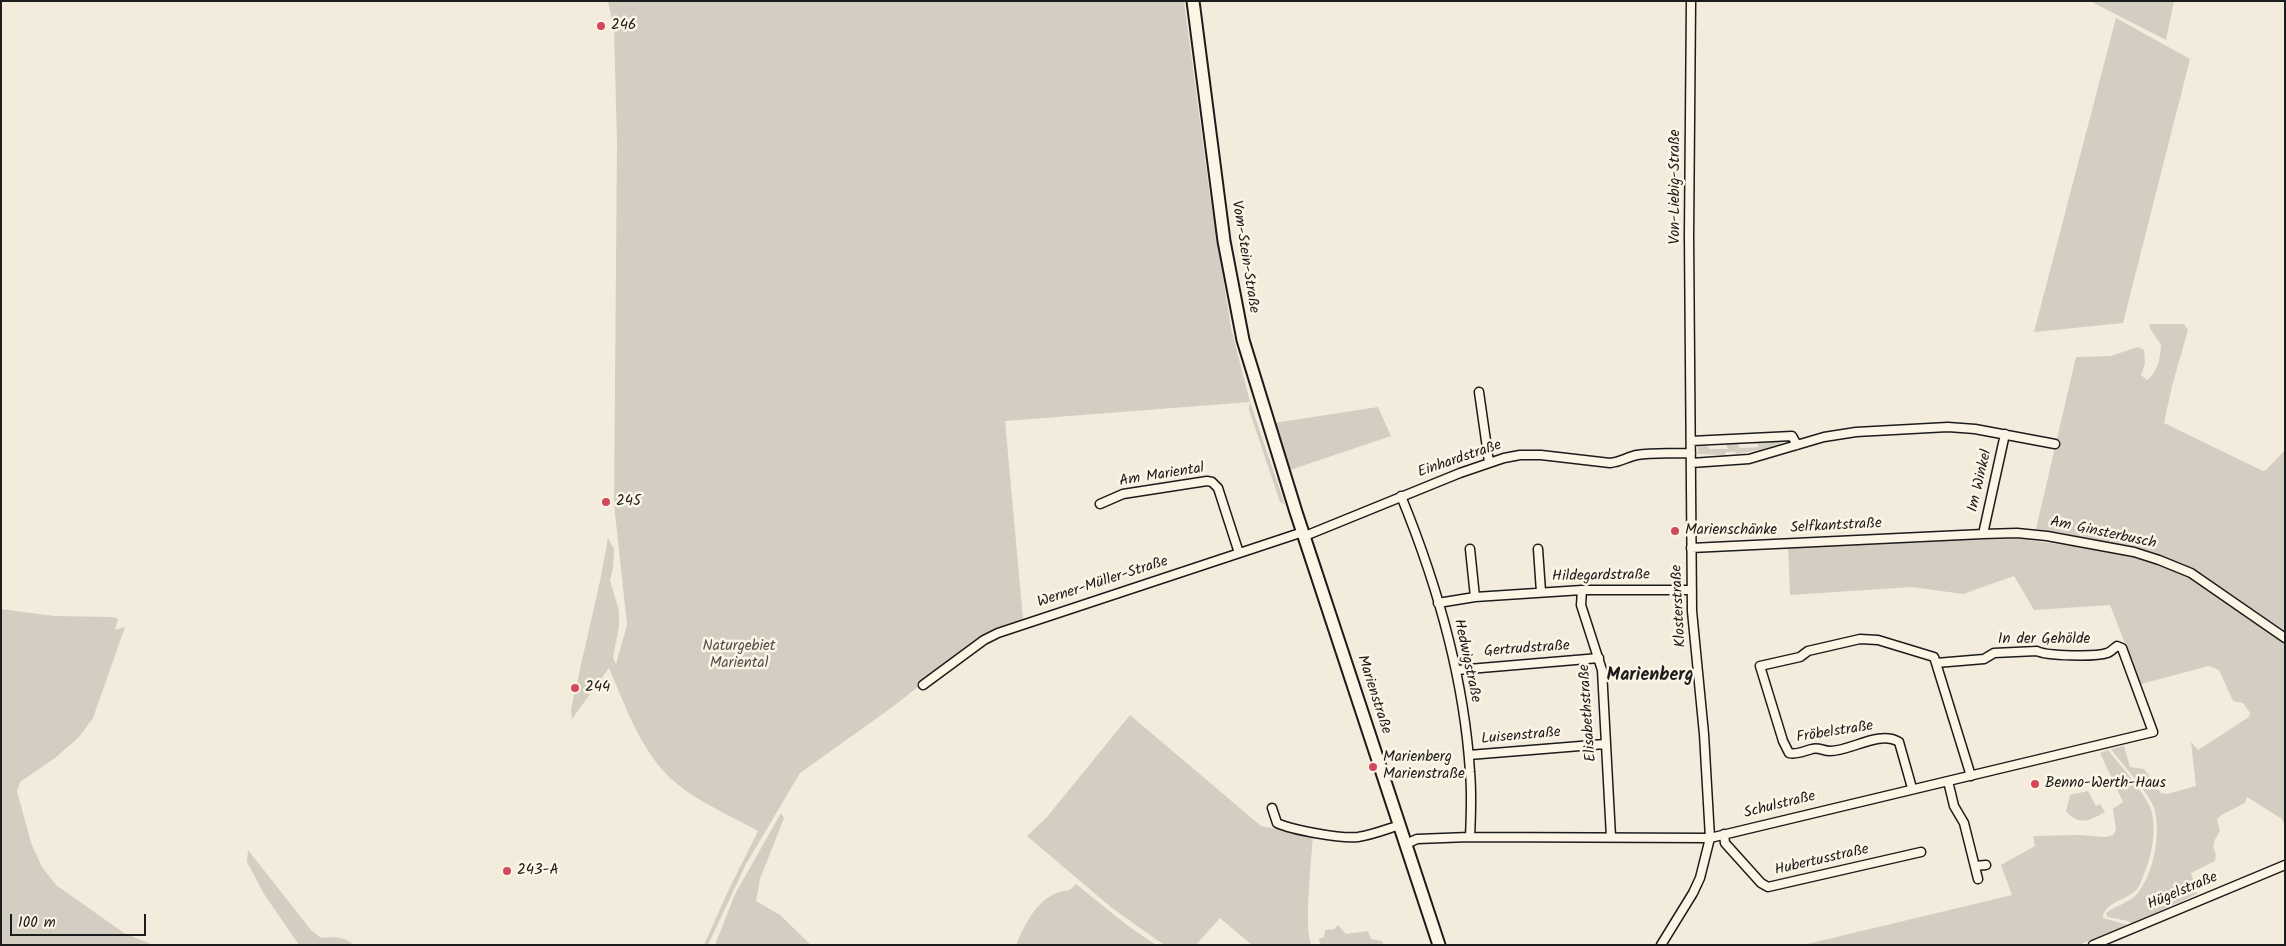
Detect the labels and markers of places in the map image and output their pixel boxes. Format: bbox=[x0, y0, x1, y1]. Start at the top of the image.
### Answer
place label: 246 bbox=[611, 17, 636, 35]
marker: 246 bbox=[595, 20, 607, 32]
place label: 245 bbox=[616, 493, 641, 511]
marker: 245 bbox=[600, 496, 612, 508]
place label: Marienschänke bbox=[1685, 522, 1777, 540]
marker: Marienschänke bbox=[1669, 525, 1681, 537]
place label: 244 bbox=[585, 679, 610, 697]
marker: 244 bbox=[569, 682, 581, 694]
place label: Marienberg Marienstraße bbox=[1383, 749, 1465, 784]
marker: Marienberg Marienstraße bbox=[1367, 761, 1379, 773]
place label: Benno-Werth-Haus bbox=[2045, 775, 2166, 793]
marker: Benno-Werth-Haus bbox=[2029, 778, 2041, 790]
place label: 243-A bbox=[517, 862, 559, 880]
marker: 243-A bbox=[501, 865, 513, 877]

